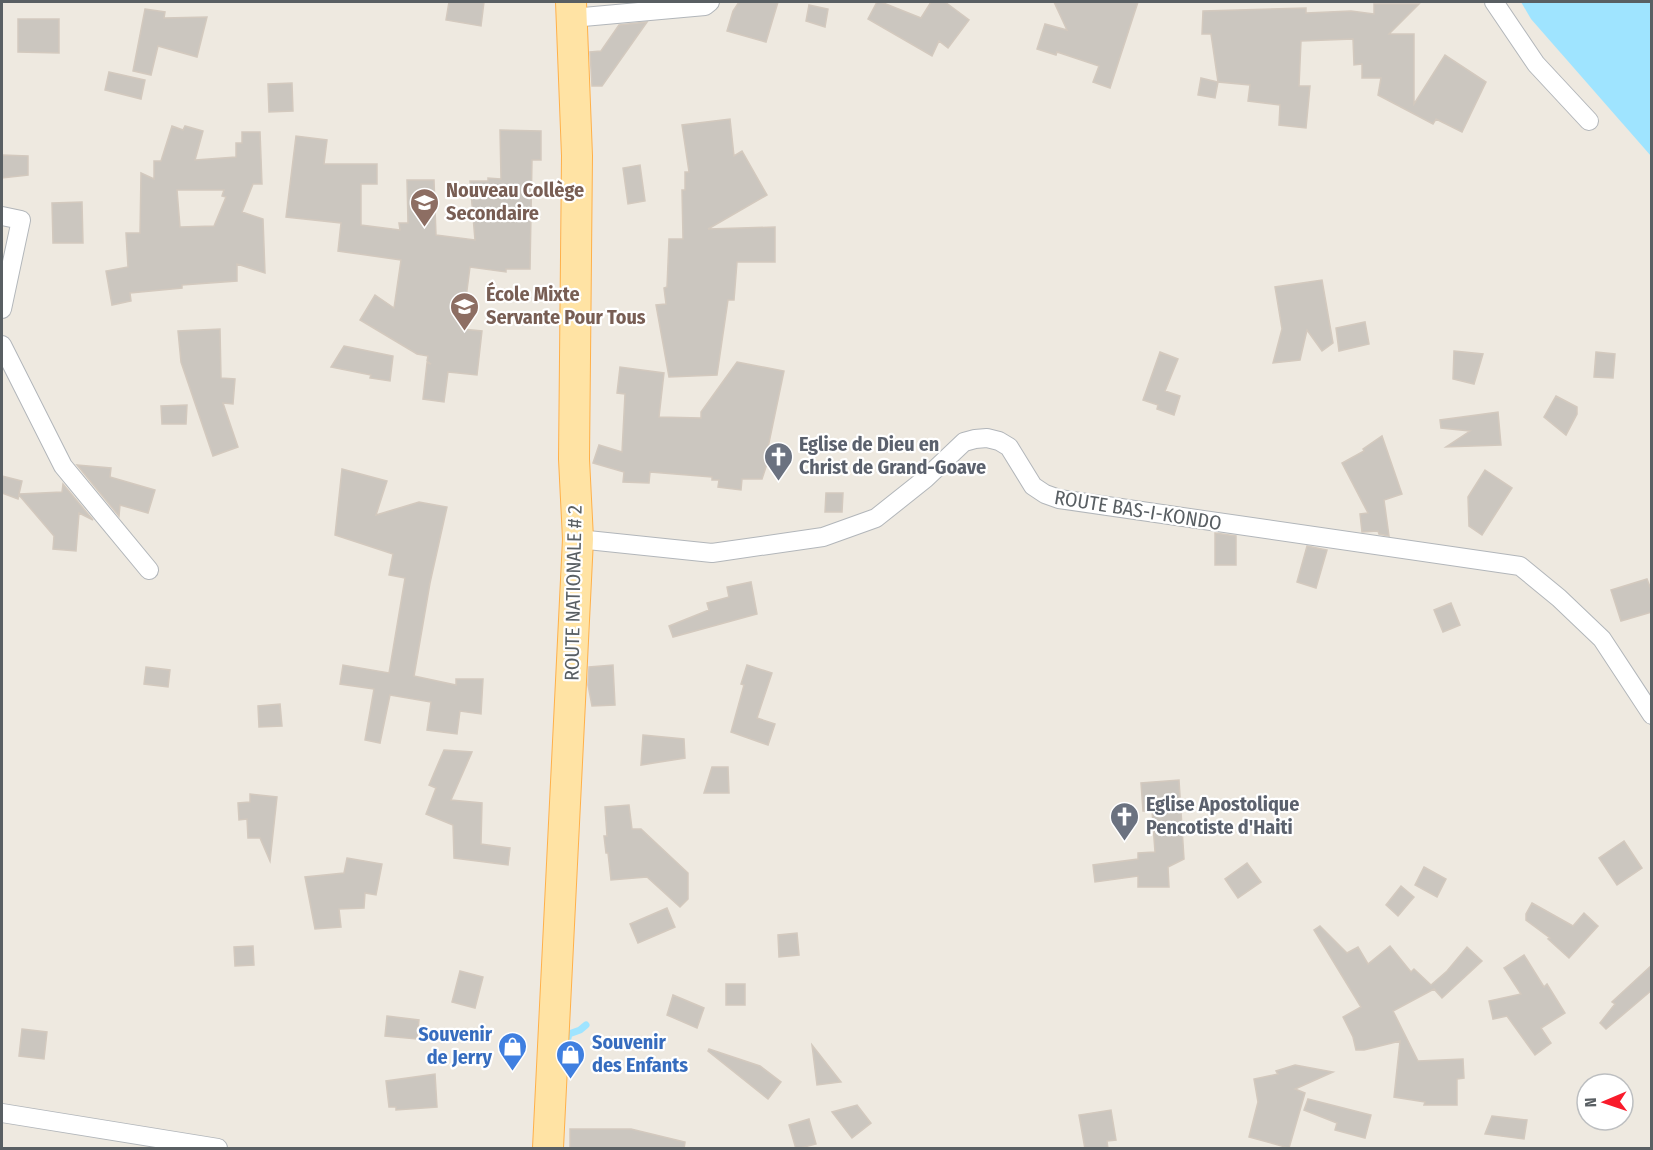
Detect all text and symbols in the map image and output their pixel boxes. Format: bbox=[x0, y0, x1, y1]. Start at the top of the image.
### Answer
place label: Nouveau Collège Secondaire bbox=[446, 178, 584, 225]
school or university icon: Nouveau Collège Secondaire bbox=[409, 186, 441, 228]
place label: École Mixte Servante Pour Tous bbox=[486, 281, 646, 329]
school or university icon: École Mixte Servante Pour Tous bbox=[449, 290, 481, 332]
place label: Eglise de Dieu en Christ de Grand-Goave bbox=[799, 432, 986, 479]
church icon: Eglise de Dieu en Christ de Grand-Goave bbox=[762, 440, 794, 482]
street label: ROUTE BAS-I-KONDO bbox=[1053, 485, 1223, 535]
street label: ROUTE NATIONALE # 2 bbox=[559, 505, 587, 681]
place label: Eglise Apostolique Pencotiste d'Haiti bbox=[1146, 792, 1299, 839]
church icon: Eglise Apostolique Pencotiste d'Haiti bbox=[1109, 800, 1141, 842]
place label: Souvenir de Jerry bbox=[418, 1022, 493, 1069]
shop icon: Souvenir de Jerry bbox=[497, 1030, 529, 1072]
place label: Souvenir des Enfants bbox=[592, 1030, 688, 1077]
shop icon: Souvenir des Enfants bbox=[555, 1038, 587, 1080]
north arrow bbox=[1575, 1072, 1635, 1132]
text: N bbox=[1581, 1097, 1600, 1108]

